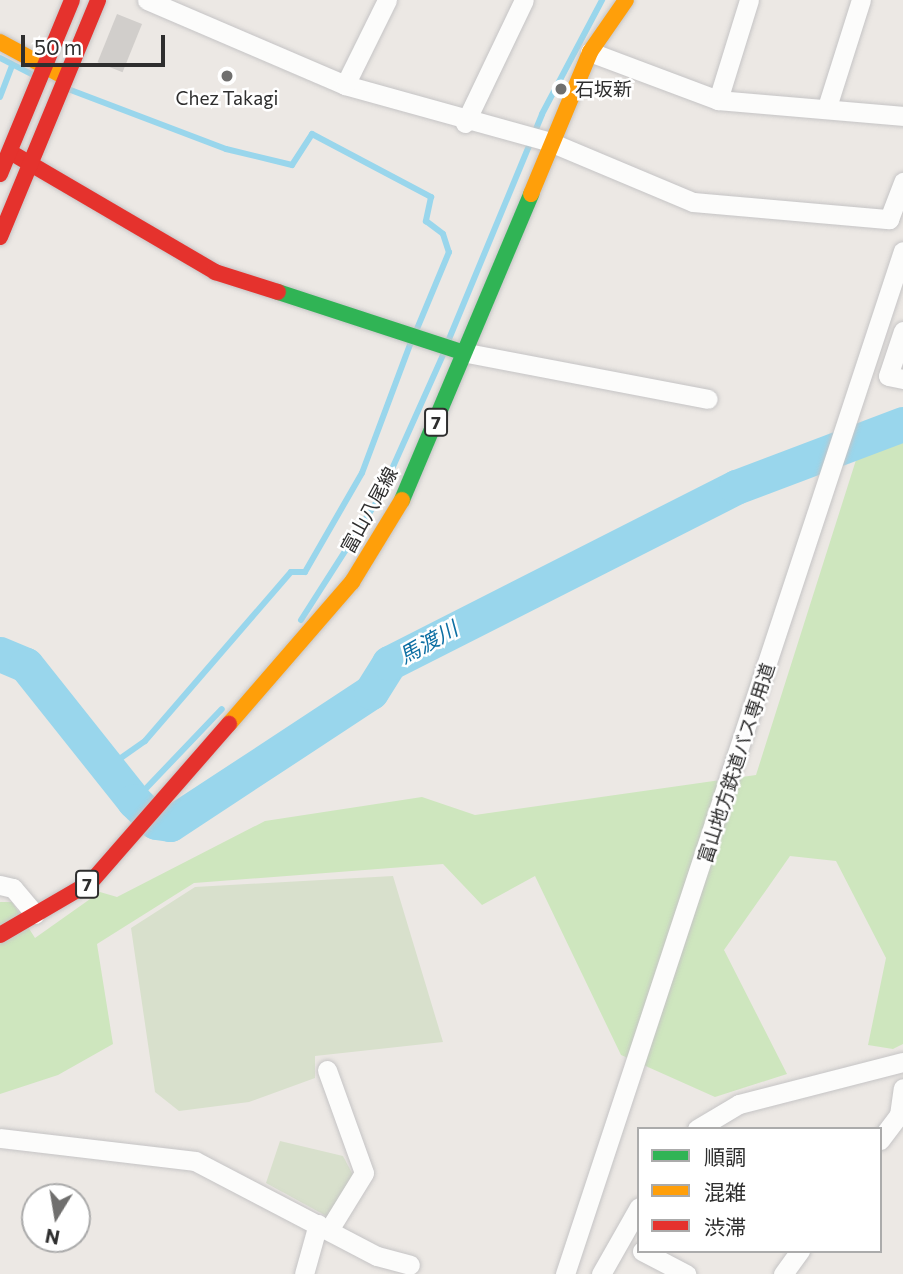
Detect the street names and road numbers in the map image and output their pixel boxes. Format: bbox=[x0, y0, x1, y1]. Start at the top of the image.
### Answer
road number: 7 bbox=[424, 408, 448, 436]
street label: 富山八尾線 bbox=[336, 463, 402, 557]
street label: 富山地方鉄道バス専用道 bbox=[693, 660, 779, 866]
road number: 7 bbox=[75, 870, 99, 898]

